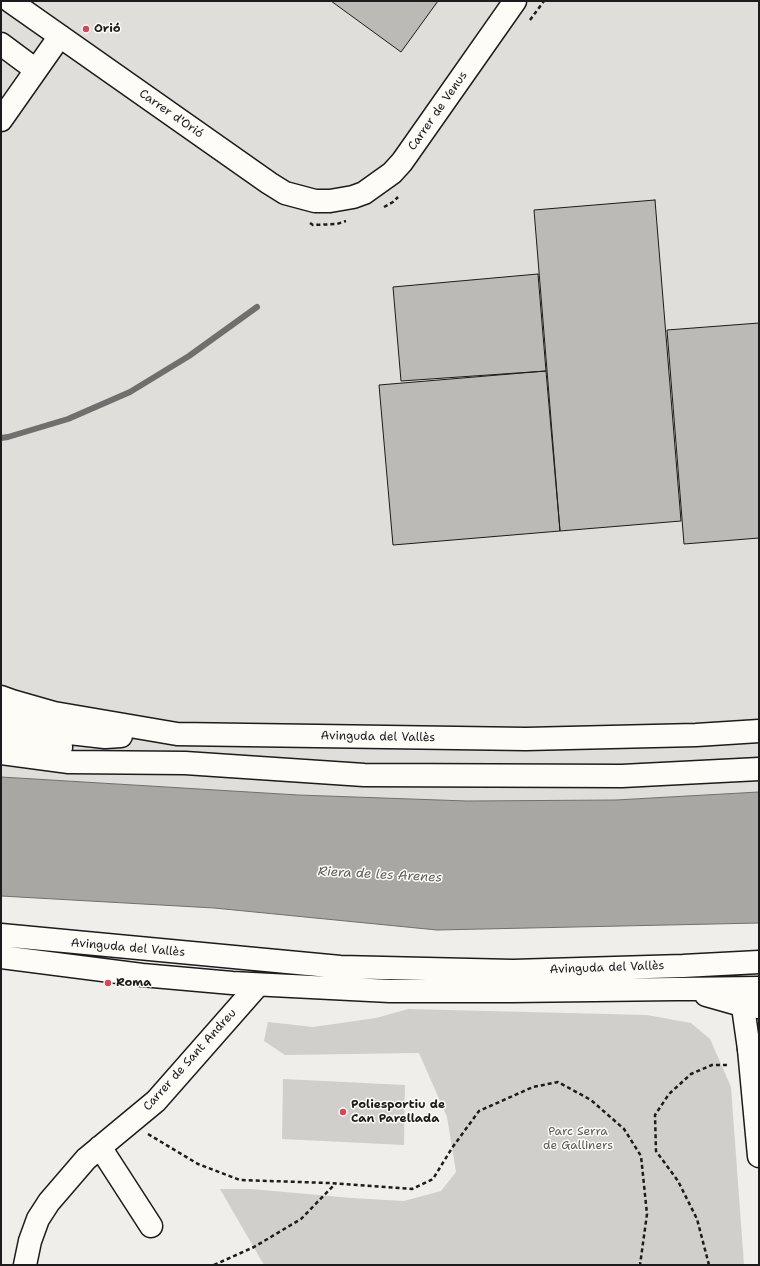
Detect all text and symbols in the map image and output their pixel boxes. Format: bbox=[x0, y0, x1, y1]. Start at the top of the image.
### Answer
place label: Orió bbox=[94, 22, 121, 36]
marker: Orió bbox=[81, 24, 91, 34]
street label: Carrer de Venus bbox=[405, 69, 471, 153]
street label: Carrer d'Orió bbox=[136, 87, 206, 141]
street label: Avinguda del Vallès bbox=[321, 729, 435, 745]
water label: Riera de les Arenes bbox=[318, 864, 442, 886]
street label: Avinguda del Vallès bbox=[70, 936, 186, 960]
street label: Avinguda del Vallès bbox=[549, 959, 665, 977]
place label: Roma bbox=[116, 976, 152, 990]
marker: Roma bbox=[103, 978, 113, 988]
street label: Carrer de Sant Andreu bbox=[140, 1006, 240, 1114]
place label: Poliesportiu de Can Parellada bbox=[351, 1098, 445, 1126]
marker: Poliesportiu de Can Parellada bbox=[338, 1107, 348, 1117]
park label: Parc Serra de Galliners bbox=[543, 1125, 613, 1153]

